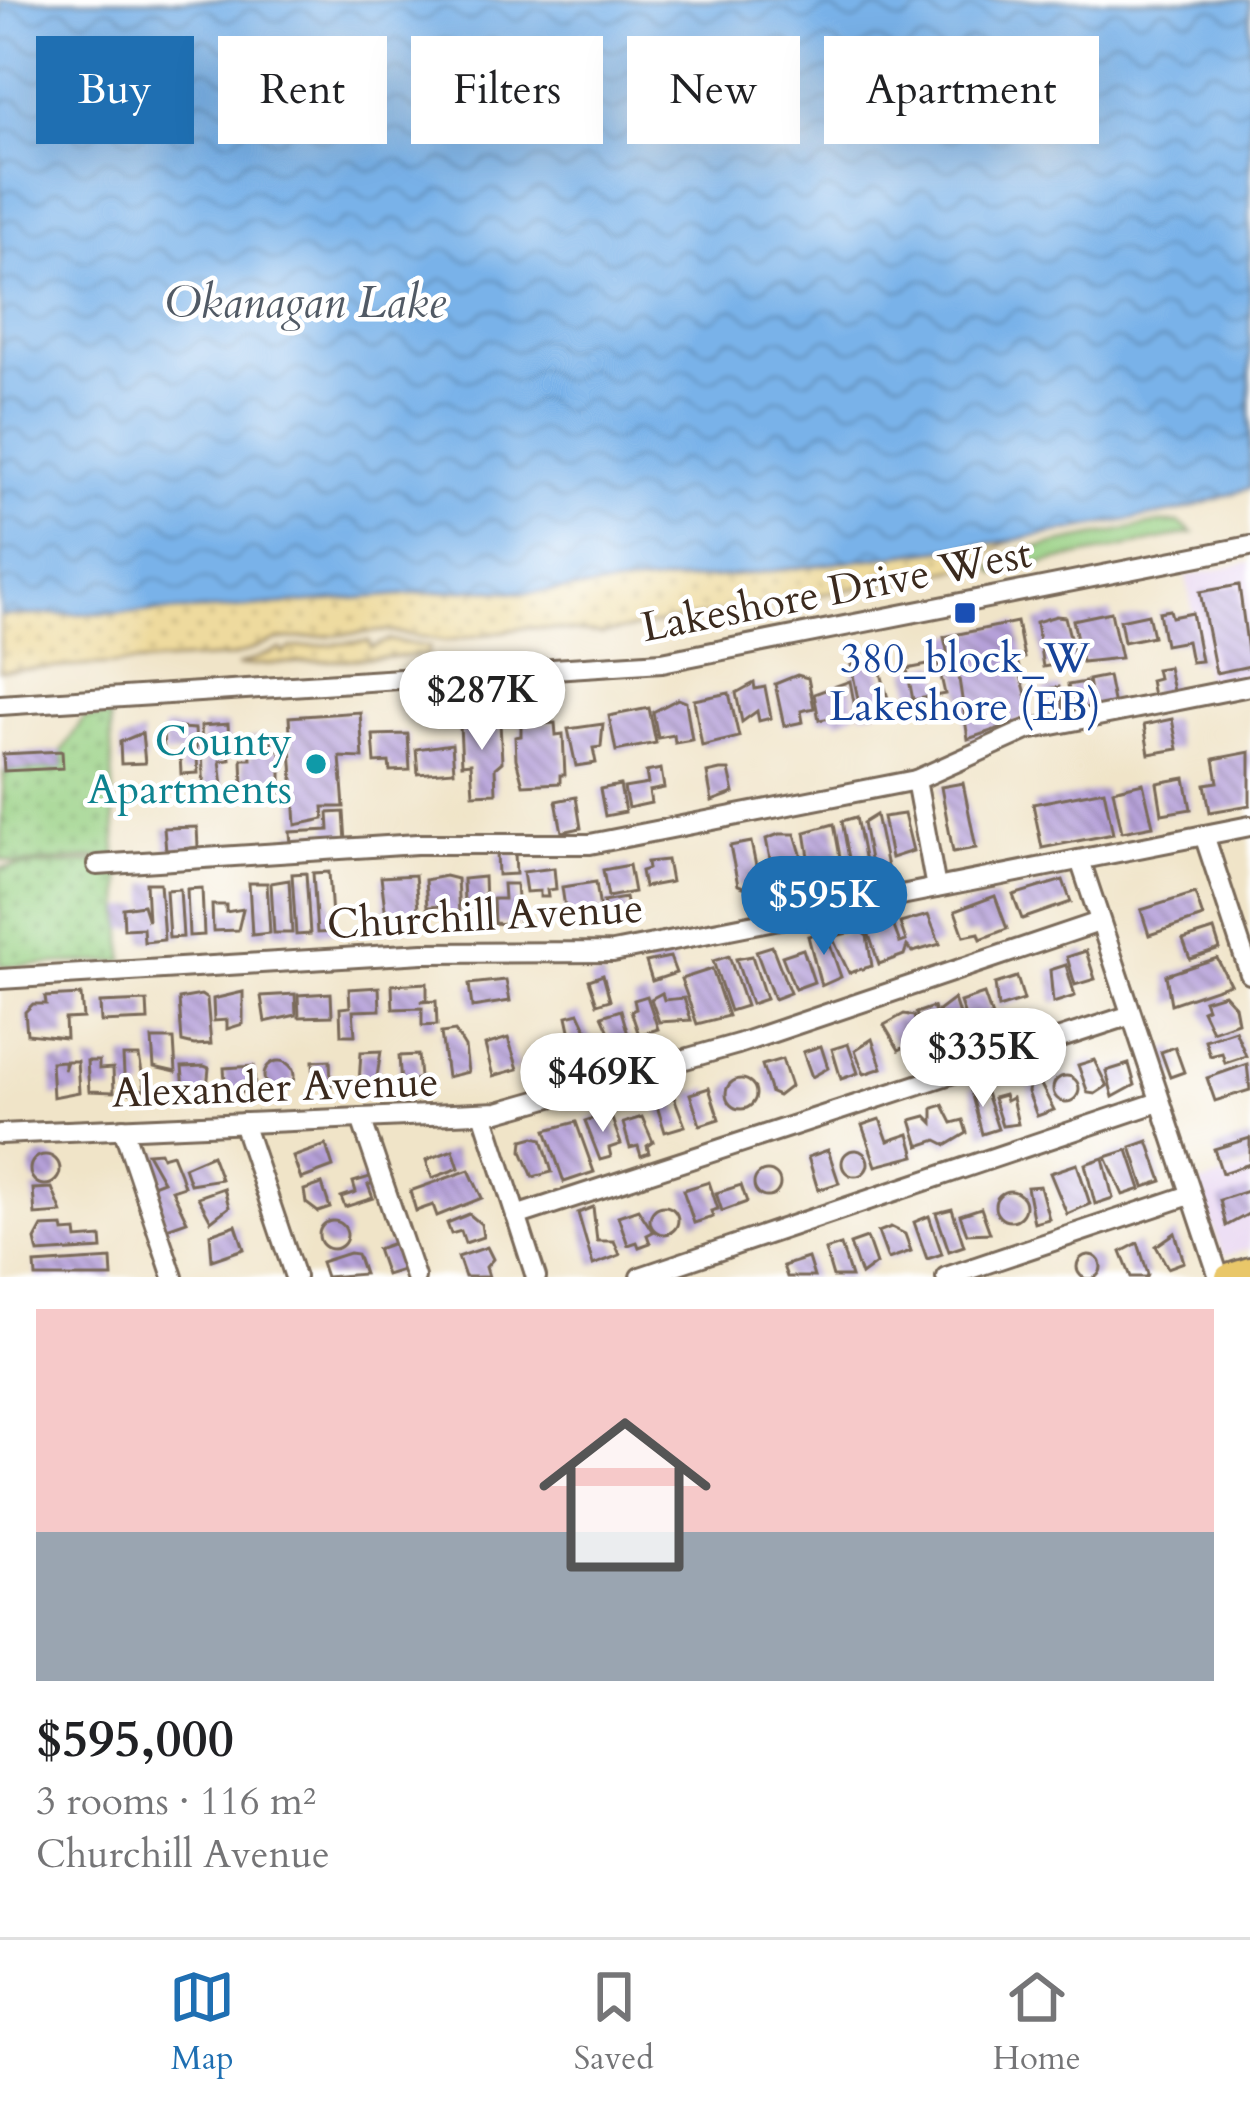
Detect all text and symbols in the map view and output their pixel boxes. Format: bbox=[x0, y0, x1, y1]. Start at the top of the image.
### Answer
chip: Buy bbox=[36, 36, 194, 144]
chip: Rent bbox=[218, 36, 387, 144]
chip: Filters bbox=[411, 36, 603, 144]
chip: New bbox=[627, 36, 800, 144]
chip: Apartment bbox=[824, 36, 1099, 144]
water label: Okanagan Lake bbox=[164, 272, 446, 333]
street label: Lakeshore Drive West bbox=[636, 525, 1036, 656]
marker: 380_block_W Lakeshore (EB) bbox=[952, 600, 978, 626]
place label: 380_block_W Lakeshore (EB) bbox=[829, 630, 1101, 735]
pin: $287K bbox=[398, 651, 566, 753]
text: $287K bbox=[426, 663, 538, 716]
place label: County Apartments bbox=[87, 713, 292, 818]
marker: County Apartments bbox=[303, 751, 329, 777]
pin: $595K bbox=[740, 856, 908, 958]
text: $595K bbox=[768, 868, 880, 921]
street label: Churchill Avenue bbox=[326, 880, 645, 953]
pin: $335K bbox=[899, 1008, 1067, 1110]
text: $335K bbox=[927, 1020, 1039, 1073]
pin: $469K bbox=[519, 1033, 687, 1135]
text: $469K bbox=[547, 1045, 659, 1098]
street label: Alexander Avenue bbox=[111, 1053, 439, 1122]
icon: home bbox=[517, 1387, 733, 1603]
text: $595,000 bbox=[36, 1705, 234, 1775]
text: 3 rooms · 116 m² bbox=[36, 1775, 316, 1828]
text: Churchill Avenue bbox=[36, 1828, 330, 1881]
tab: Map bbox=[169, 1964, 235, 2081]
tab: Saved bbox=[574, 1964, 654, 2081]
tab: Home bbox=[992, 1964, 1081, 2081]

